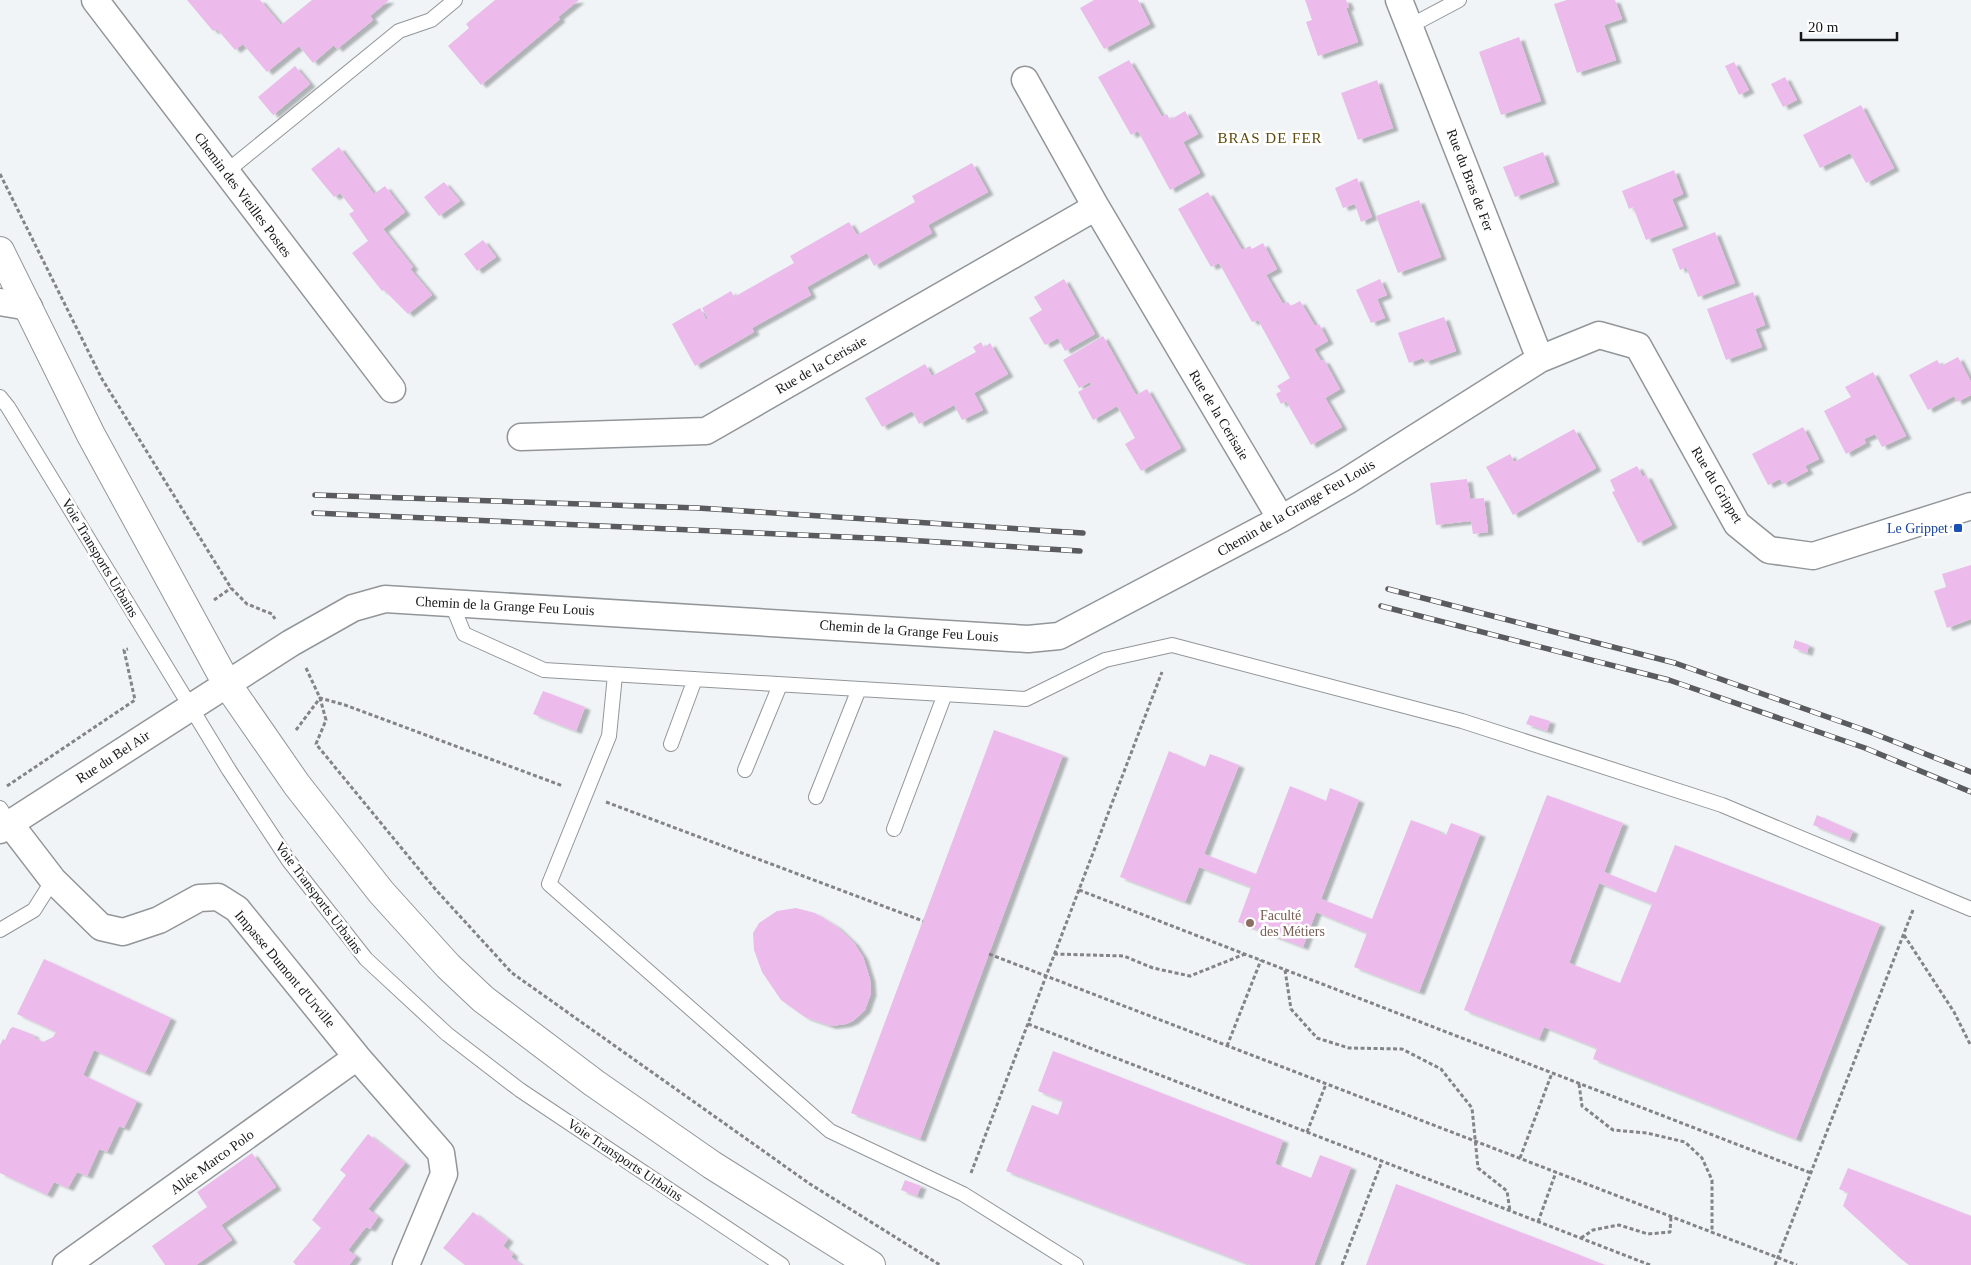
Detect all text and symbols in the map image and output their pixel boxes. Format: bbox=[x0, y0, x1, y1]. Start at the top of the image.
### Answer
scale bar bbox=[1801, 10, 1897, 42]
text: 20 m bbox=[1808, 19, 1839, 35]
street label: Rue du Bras de Fer bbox=[1444, 127, 1496, 233]
street label: Chemin des Vieilles Postes bbox=[191, 130, 295, 260]
district label: BRAS DE FER bbox=[1217, 130, 1323, 146]
street label: Rue de la Cerisaie bbox=[773, 333, 869, 397]
street label: Rue de la Cerisaie bbox=[1186, 367, 1252, 463]
street label: Rue du Grippet bbox=[1688, 444, 1746, 526]
street label: Chemin de la Grange Feu Louis bbox=[1215, 457, 1377, 559]
street label: Voie Transports Urbains bbox=[59, 496, 141, 620]
place label: Le Grippet bbox=[1887, 521, 1948, 536]
marker: Le Grippet bbox=[1952, 522, 1964, 534]
street label: Chemin de la Grange Feu Louis bbox=[415, 594, 595, 618]
street label: Chemin de la Grange Feu Louis bbox=[819, 617, 999, 645]
street label: Rue du Bel Air bbox=[74, 728, 153, 786]
street label: Voie Transports Urbains bbox=[272, 839, 366, 957]
street label: Impasse Dumont d'Urville bbox=[232, 908, 338, 1030]
place label: Faculté des Métiers bbox=[1260, 908, 1325, 939]
marker: Faculté des Métiers bbox=[1244, 917, 1256, 929]
street label: Voie Transports Urbains bbox=[564, 1116, 686, 1204]
street label: Allée Marco Polo bbox=[167, 1127, 257, 1197]

